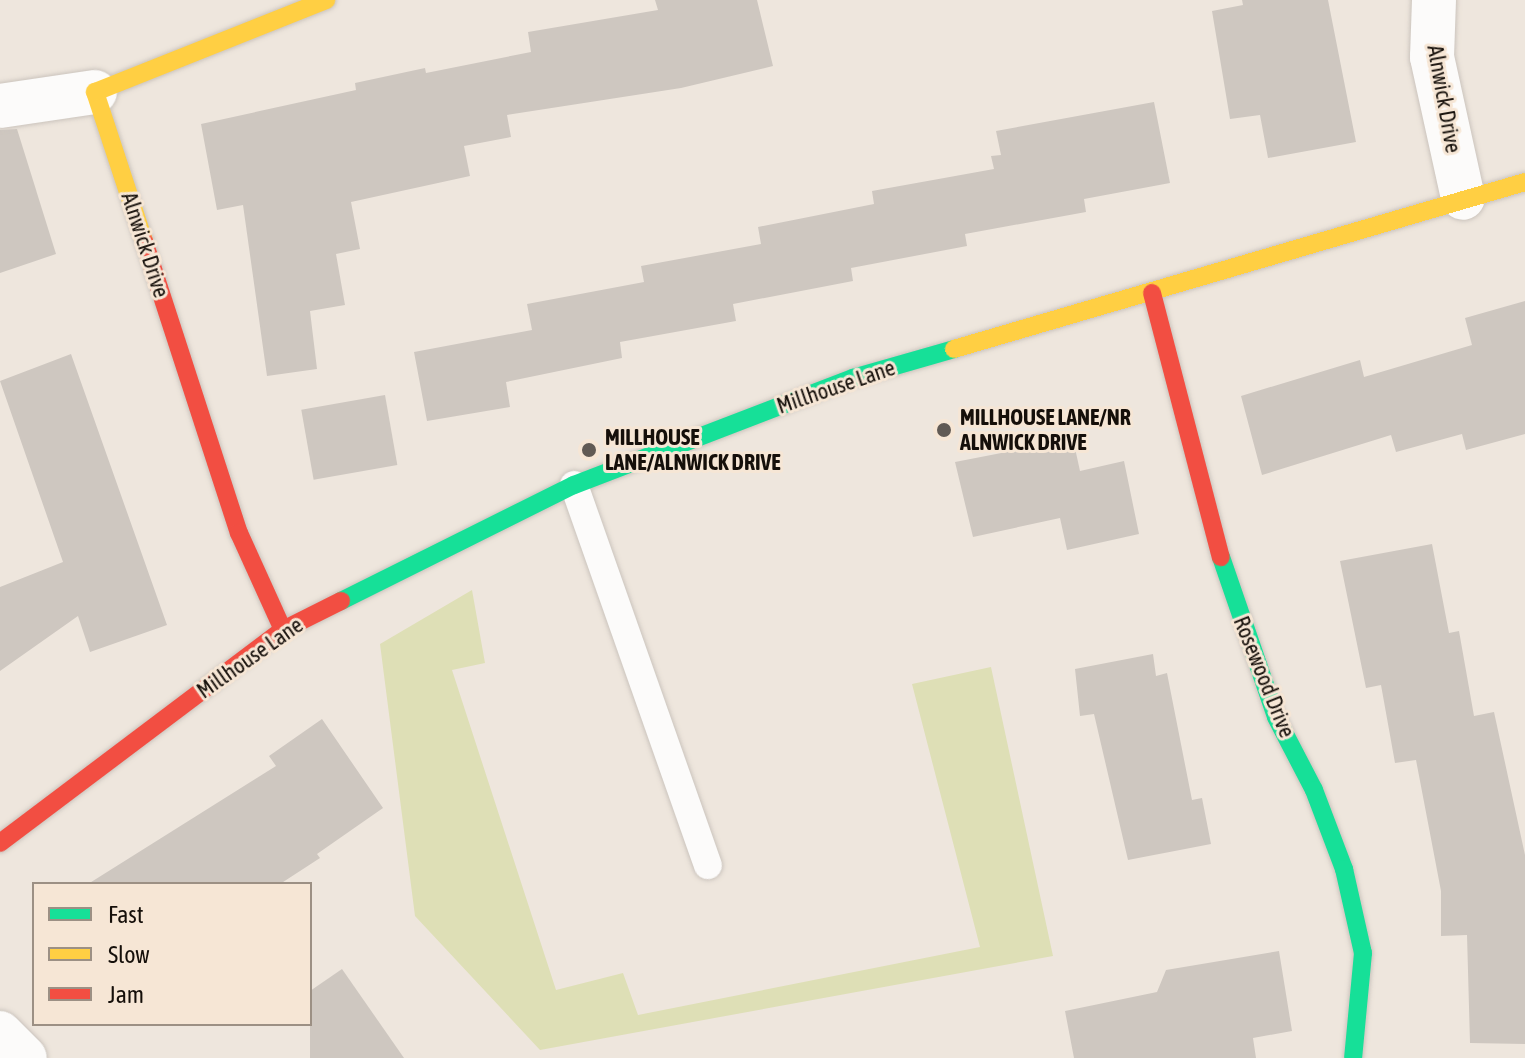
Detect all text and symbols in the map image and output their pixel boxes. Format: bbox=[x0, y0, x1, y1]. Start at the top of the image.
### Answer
street label: Alnwick Drive bbox=[1422, 43, 1466, 155]
street label: Alnwick Drive bbox=[116, 189, 174, 301]
street label: Millhouse Lane bbox=[773, 354, 899, 420]
place label: MILLHOUSE LANE/NR ALNWICK DRIVE bbox=[960, 404, 1131, 456]
marker: MILLHOUSE LANE/NR ALNWICK DRIVE bbox=[935, 421, 953, 439]
place label: MILLHOUSE LANE/ALNWICK DRIVE bbox=[605, 424, 781, 476]
marker: MILLHOUSE LANE/ALNWICK DRIVE bbox=[580, 441, 598, 459]
street label: Millhouse Lane bbox=[192, 612, 308, 704]
street label: Rosewood Drive bbox=[1228, 612, 1300, 742]
legend bbox=[32, 882, 312, 1026]
text: Fast bbox=[108, 901, 144, 928]
text: Slow bbox=[108, 941, 150, 968]
text: Jam bbox=[108, 981, 144, 1008]

